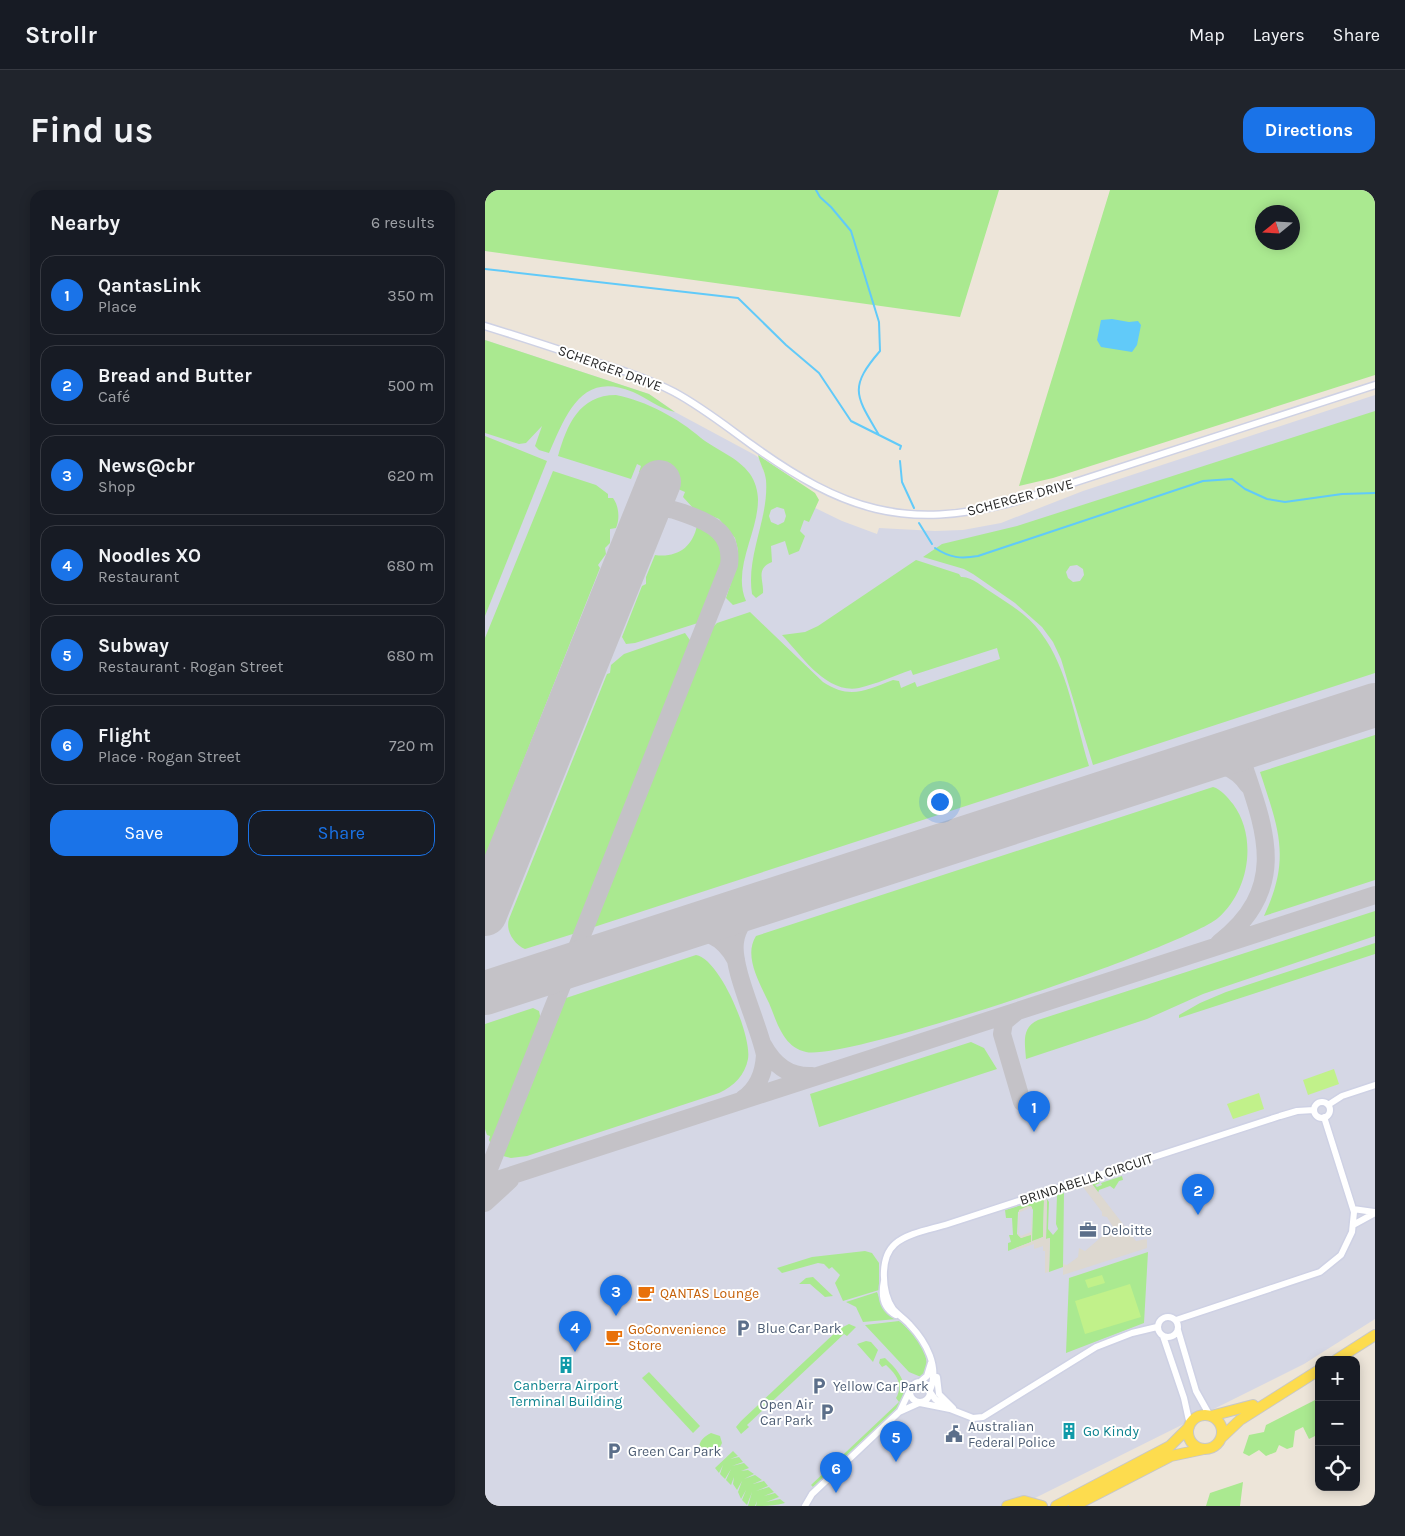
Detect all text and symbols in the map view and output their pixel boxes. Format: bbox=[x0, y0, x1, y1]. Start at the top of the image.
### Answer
text: Strollr bbox=[25, 21, 97, 49]
text: Map bbox=[1189, 24, 1225, 46]
text: Layers bbox=[1253, 24, 1305, 46]
text: Share bbox=[1333, 24, 1380, 46]
button: Directions bbox=[1243, 107, 1375, 153]
text: Find us bbox=[30, 110, 153, 151]
north arrow bbox=[1255, 205, 1300, 250]
text: Nearby bbox=[50, 211, 120, 235]
text: 6 results bbox=[371, 213, 435, 232]
text: QantasLink bbox=[98, 275, 201, 297]
text: 1 bbox=[64, 286, 70, 305]
text: 350 m bbox=[387, 286, 434, 305]
text: Place bbox=[98, 297, 137, 316]
street label: SCHERGER DRIVE bbox=[556, 342, 664, 395]
text: Bread and Butter bbox=[98, 365, 252, 387]
text: 2 bbox=[62, 376, 72, 395]
text: 500 m bbox=[387, 376, 434, 395]
text: Café bbox=[98, 387, 130, 406]
text: News@cbr bbox=[98, 455, 195, 477]
text: 3 bbox=[62, 466, 72, 485]
text: 620 m bbox=[387, 466, 434, 485]
street label: SCHERGER DRIVE bbox=[965, 475, 1075, 520]
text: Shop bbox=[98, 477, 135, 496]
text: Noodles XO bbox=[98, 545, 201, 567]
text: 4 bbox=[62, 556, 72, 575]
text: 680 m bbox=[387, 556, 434, 575]
text: Restaurant bbox=[98, 567, 179, 586]
text: Subway bbox=[98, 635, 169, 657]
text: 5 bbox=[62, 646, 72, 665]
text: 680 m bbox=[387, 646, 434, 665]
text: Restaurant · Rogan Street bbox=[98, 657, 283, 676]
text: Flight bbox=[98, 725, 151, 747]
text: 6 bbox=[62, 736, 72, 755]
text: 720 m bbox=[389, 736, 434, 755]
text: Place · Rogan Street bbox=[98, 747, 241, 766]
your location bbox=[927, 789, 953, 815]
button: Save bbox=[50, 810, 238, 856]
button: Share bbox=[248, 810, 435, 856]
pin: 1 bbox=[1018, 1091, 1050, 1132]
street label: BRINDABELLA CIRCUIT bbox=[1018, 1150, 1155, 1209]
pin: 2 bbox=[1182, 1174, 1214, 1215]
office icon: Deloitte bbox=[1078, 1220, 1098, 1240]
place label: Deloitte bbox=[1102, 1222, 1152, 1239]
pin: 3 bbox=[600, 1275, 632, 1316]
cafe icon: QANTAS Lounge bbox=[636, 1283, 656, 1303]
place label: QANTAS Lounge bbox=[660, 1285, 759, 1302]
pin: 4 bbox=[559, 1311, 591, 1352]
parking icon: Blue Car Park bbox=[733, 1318, 753, 1338]
place label: Blue Car Park bbox=[757, 1320, 842, 1337]
place label: GoConvenience Store bbox=[628, 1321, 726, 1354]
cafe icon: GoConvenience Store bbox=[604, 1327, 624, 1347]
building icon: Canberra Airport Terminal Building bbox=[556, 1355, 576, 1375]
map controls bbox=[1315, 1356, 1360, 1491]
button: + bbox=[1315, 1356, 1360, 1401]
parking icon: Yellow Car Park bbox=[809, 1376, 829, 1396]
place label: Canberra Airport Terminal Building bbox=[510, 1377, 623, 1410]
place label: Yellow Car Park bbox=[833, 1378, 929, 1395]
place label: Open Air Car Park bbox=[760, 1396, 814, 1429]
button: − bbox=[1315, 1401, 1360, 1446]
parking icon: Open Air Car Park bbox=[817, 1402, 837, 1422]
place label: Australian Federal Police bbox=[968, 1418, 1056, 1451]
pin: 5 bbox=[880, 1421, 912, 1462]
building icon: Go Kindy bbox=[1059, 1421, 1079, 1441]
place label: Go Kindy bbox=[1083, 1423, 1139, 1440]
public building icon: Australian Federal Police bbox=[944, 1424, 964, 1444]
parking icon: Green Car Park bbox=[604, 1441, 624, 1461]
place label: Green Car Park bbox=[628, 1443, 721, 1460]
button: locate bbox=[1315, 1446, 1360, 1491]
pin: 6 bbox=[820, 1452, 852, 1493]

